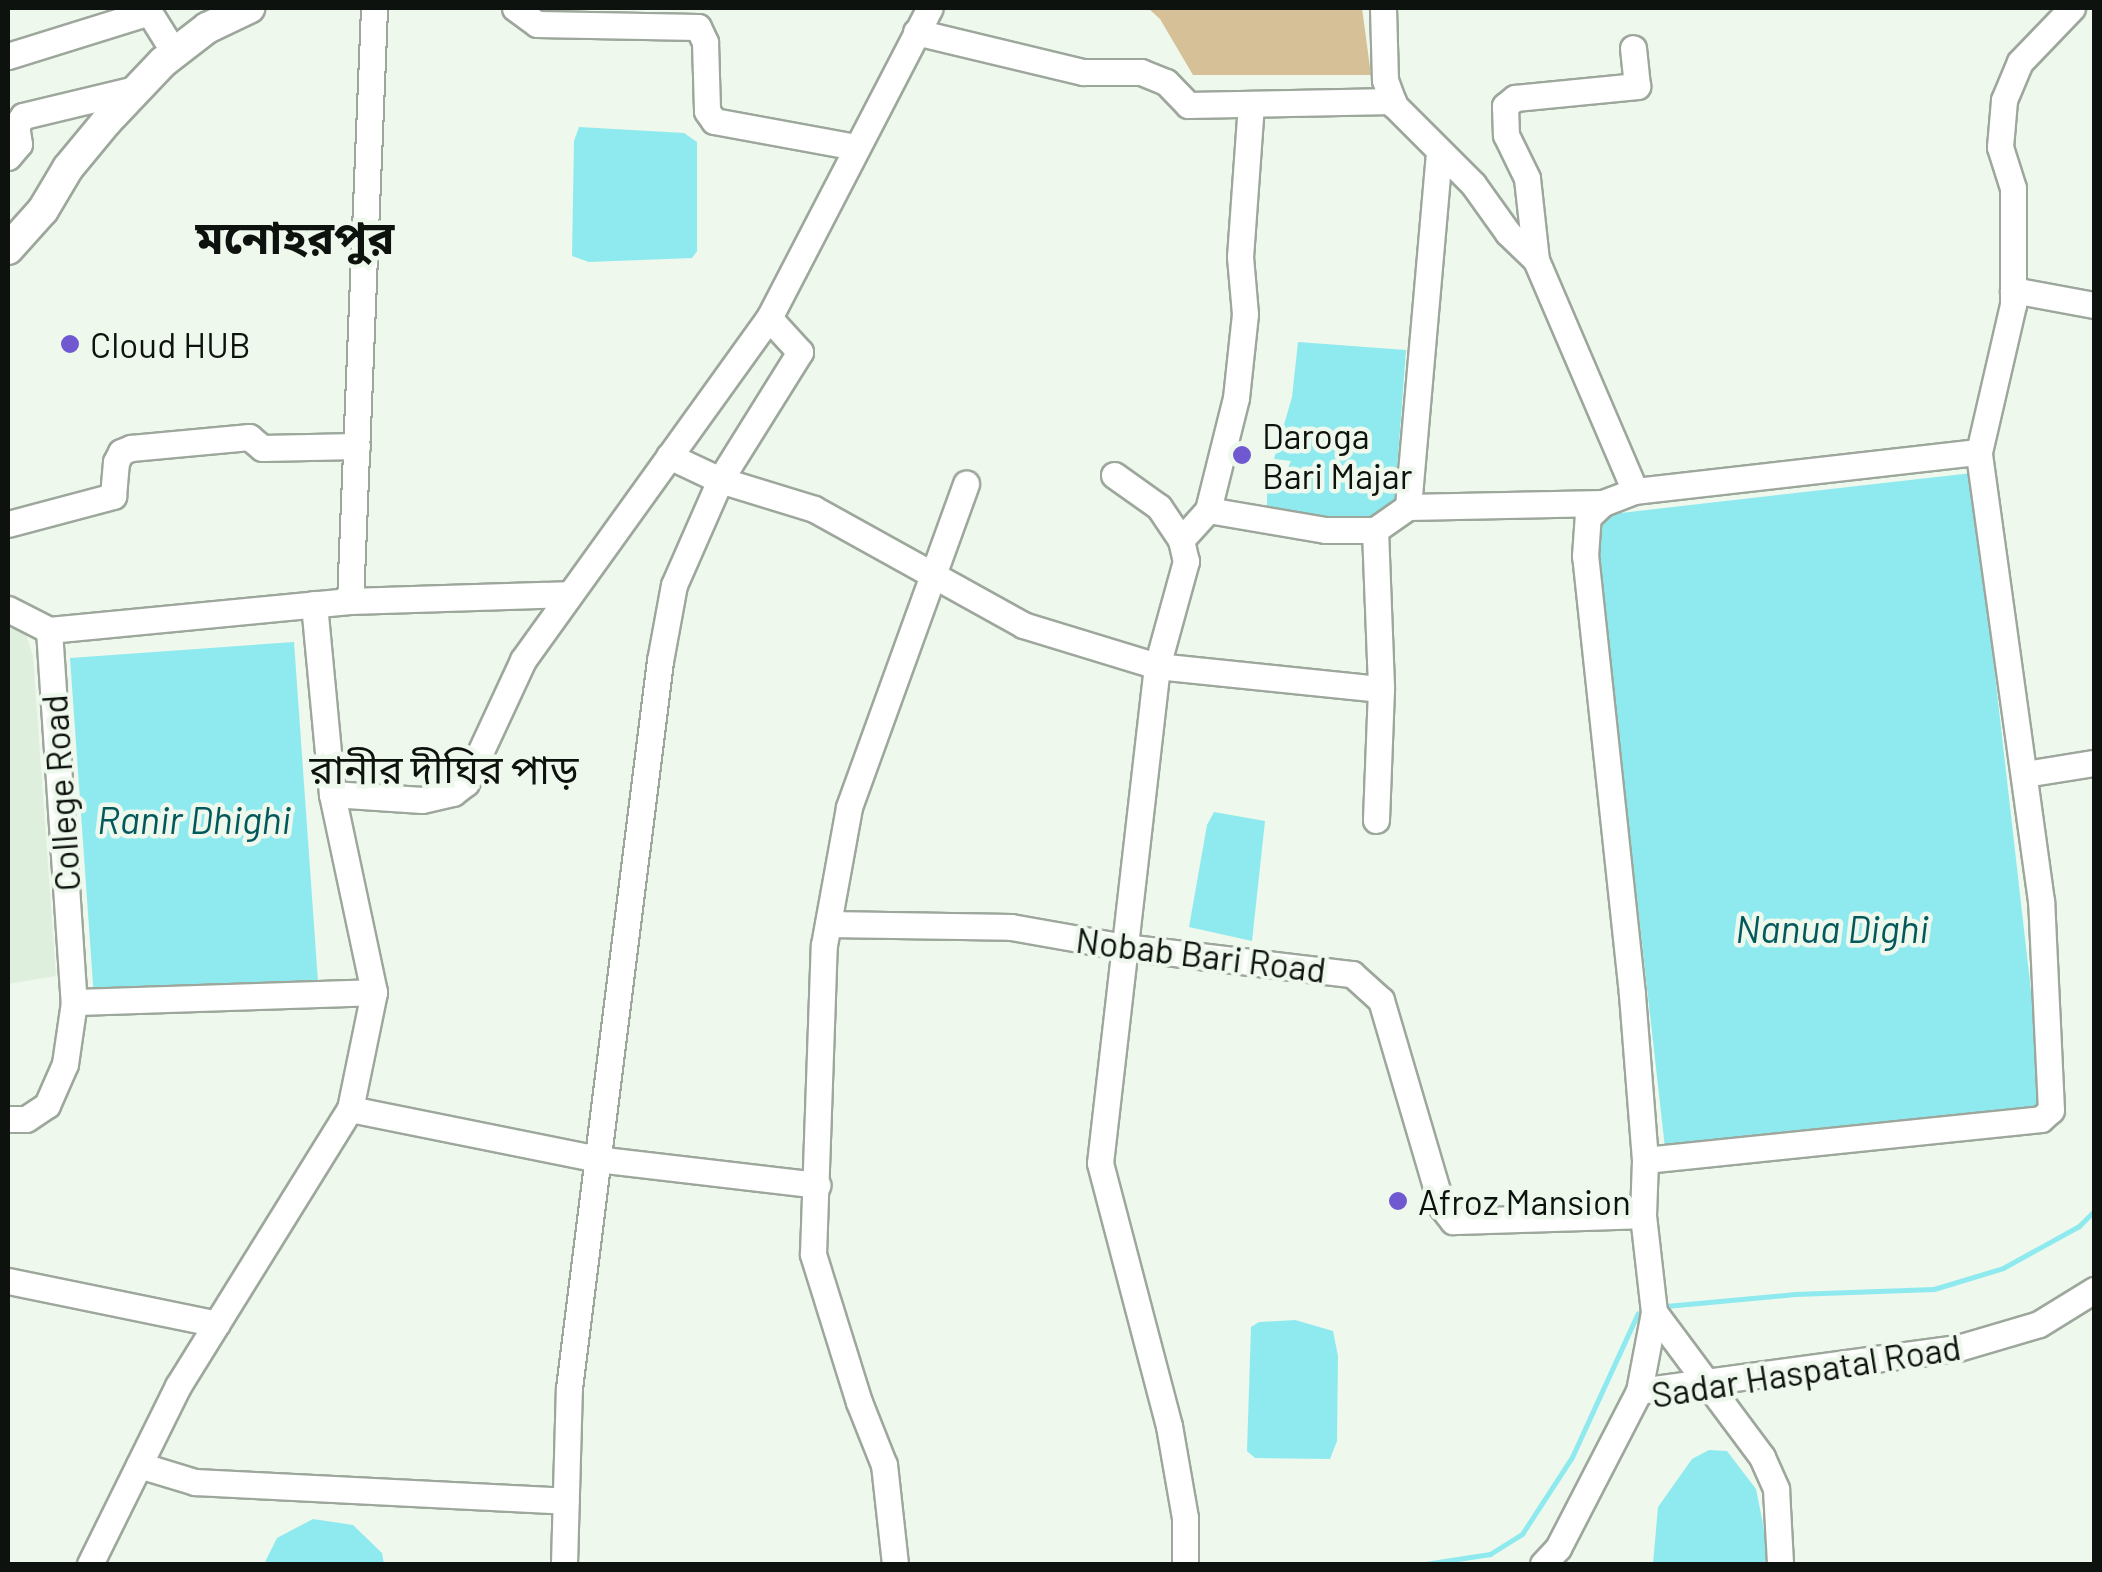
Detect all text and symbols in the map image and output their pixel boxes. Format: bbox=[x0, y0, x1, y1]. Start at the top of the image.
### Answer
district label: মনোহরপুর bbox=[196, 210, 394, 264]
place label: Cloud HUB bbox=[90, 323, 251, 365]
marker: Cloud HUB bbox=[59, 333, 81, 355]
place label: Daroga Bari Majar bbox=[1262, 414, 1412, 496]
marker: Daroga Bari Majar bbox=[1231, 444, 1253, 466]
street label: College Road bbox=[32, 693, 88, 893]
district label: রানীর দীঘির পাড় bbox=[310, 744, 578, 792]
water label: Ranir Dhighi bbox=[97, 797, 291, 843]
water label: Nanua Dighi bbox=[1735, 906, 1929, 952]
street label: Nobab Bari Road bbox=[1074, 918, 1328, 990]
place label: Afroz Mansion bbox=[1418, 1180, 1631, 1222]
marker: Afroz Mansion bbox=[1387, 1190, 1409, 1212]
street label: Sadar Haspatal Road bbox=[1648, 1325, 1964, 1415]

